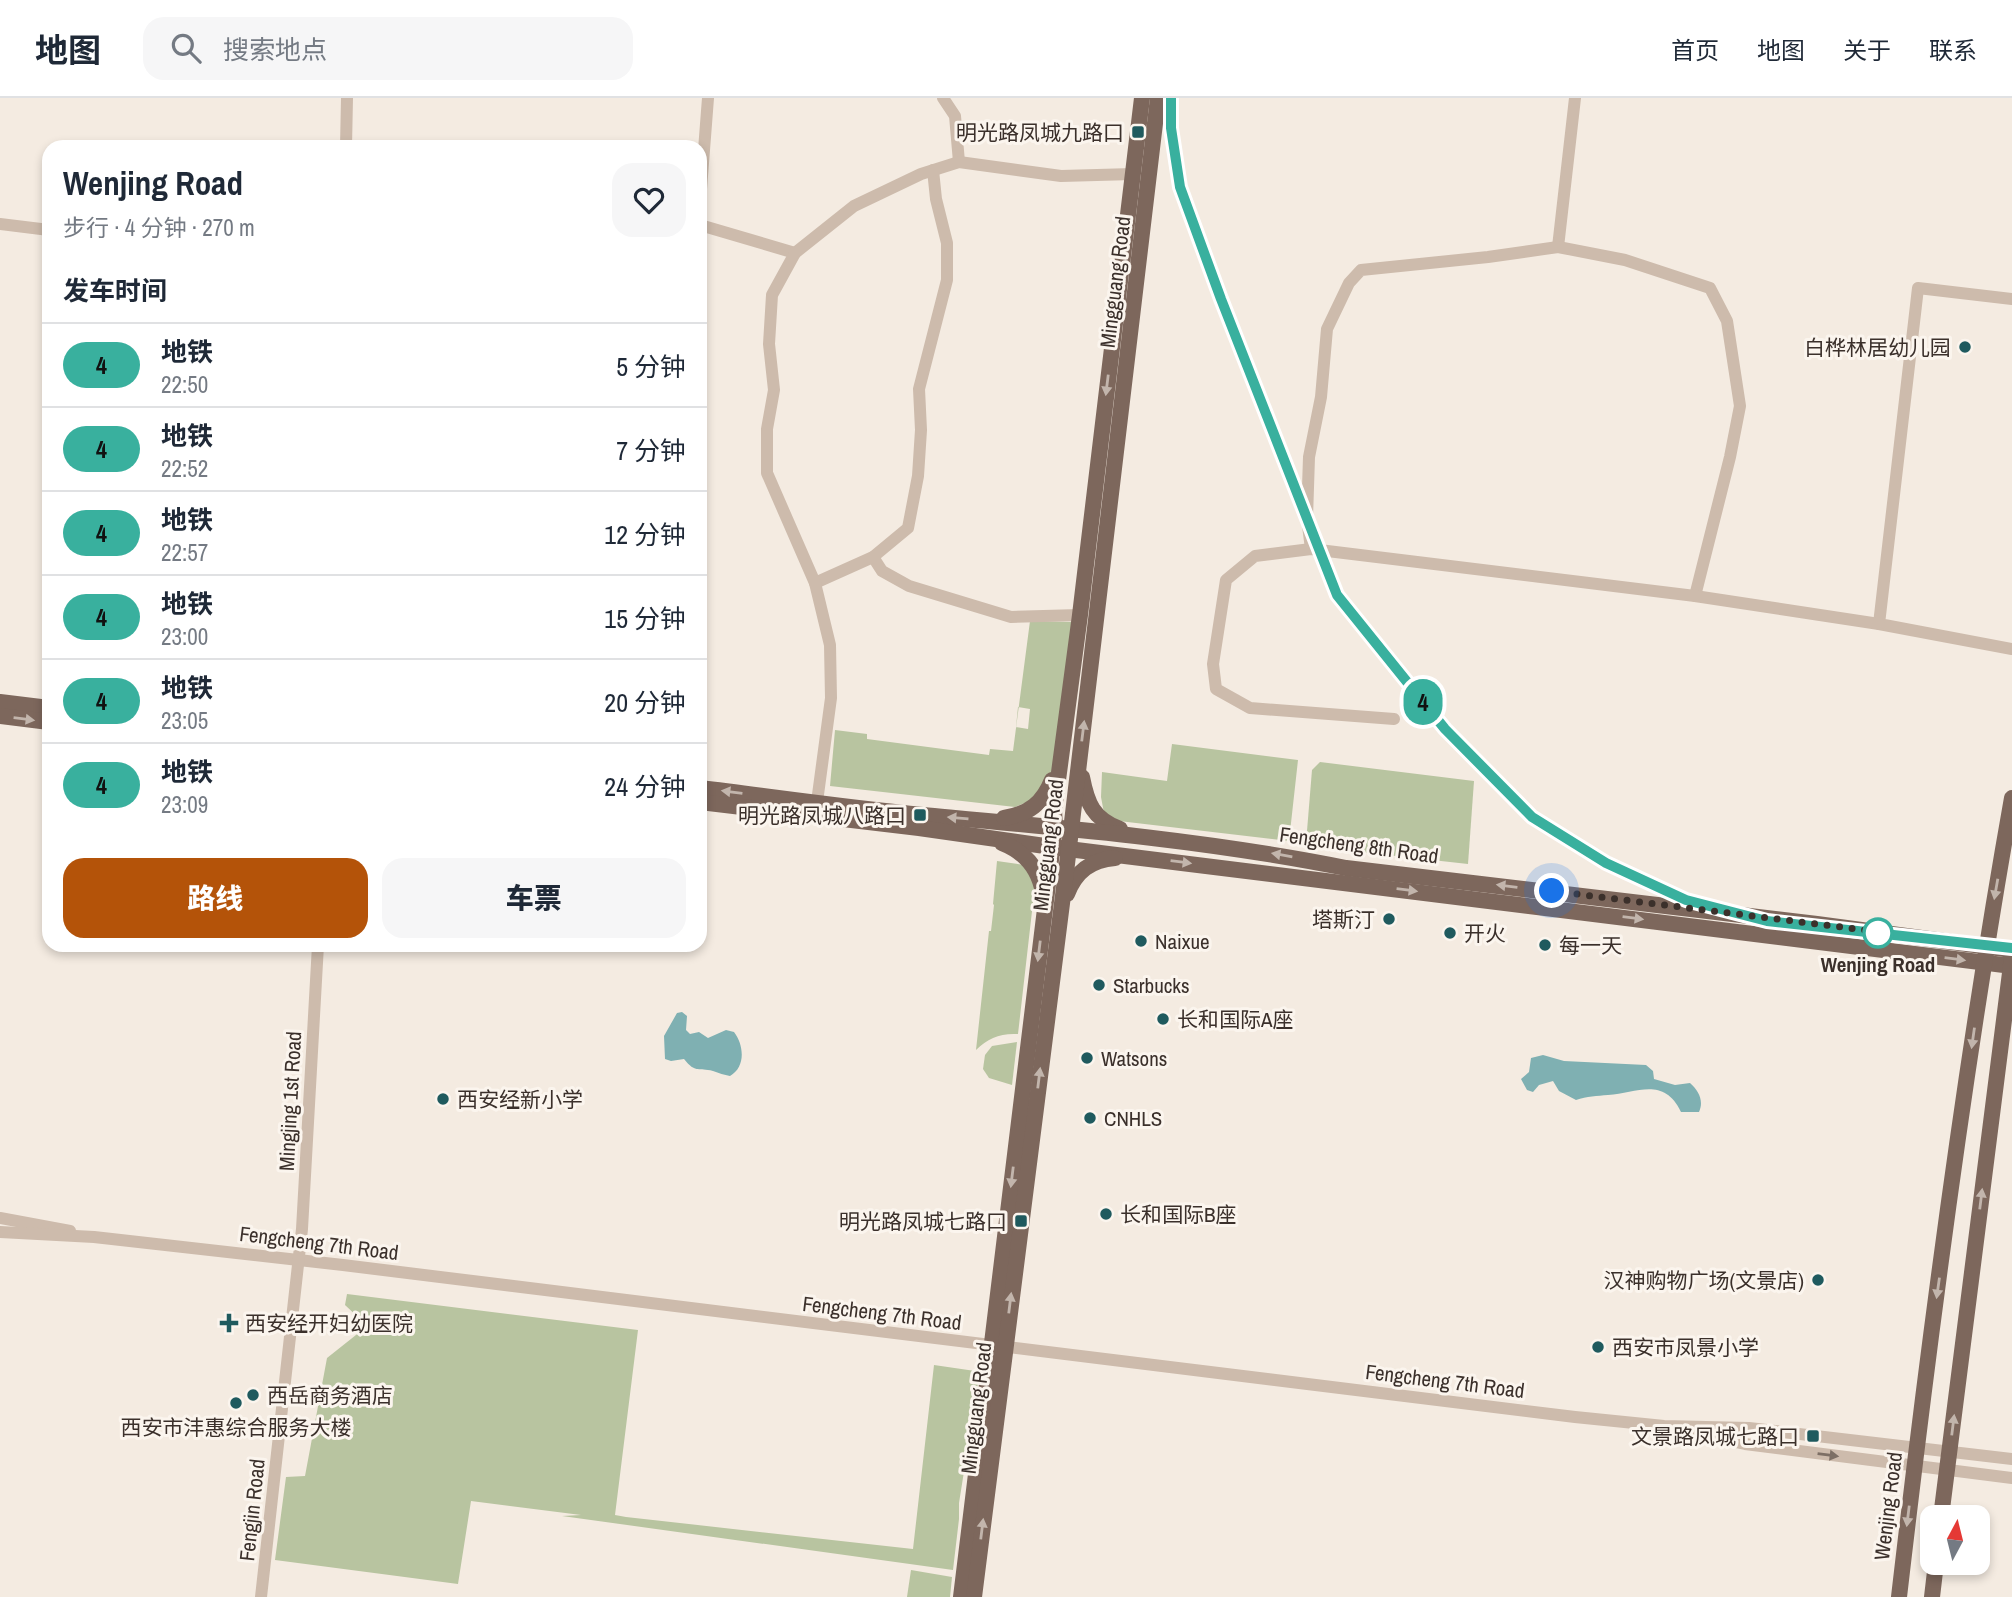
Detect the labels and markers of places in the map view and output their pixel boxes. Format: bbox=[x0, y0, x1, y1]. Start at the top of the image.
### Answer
place label: 明光路凤城九路口 bbox=[956, 118, 1124, 147]
marker: 明光路凤城九路口 bbox=[1130, 124, 1146, 140]
place label: 白桦林居幼儿园 bbox=[1804, 333, 1951, 362]
marker: 白桦林居幼儿园 bbox=[1957, 339, 1973, 355]
place label: 明光路凤城八路口 bbox=[738, 801, 906, 830]
marker: 明光路凤城八路口 bbox=[912, 807, 928, 823]
place label: 塔斯汀 bbox=[1312, 905, 1375, 934]
marker: 塔斯汀 bbox=[1381, 911, 1397, 927]
marker: Wenjing Road bbox=[1863, 918, 1893, 948]
place label: 开火 bbox=[1464, 919, 1506, 948]
marker: 开火 bbox=[1442, 925, 1458, 941]
place label: Naixue bbox=[1155, 927, 1210, 956]
place label: 每一天 bbox=[1559, 931, 1622, 960]
marker: Naixue bbox=[1133, 933, 1149, 949]
marker: 每一天 bbox=[1537, 937, 1553, 953]
place label: Wenjing Road bbox=[1821, 950, 1935, 979]
place label: Starbucks bbox=[1113, 971, 1190, 1000]
marker: Starbucks bbox=[1091, 977, 1107, 993]
place label: 长和国际A座 bbox=[1177, 1005, 1294, 1034]
marker: 长和国际A座 bbox=[1155, 1011, 1171, 1027]
place label: Watsons bbox=[1101, 1044, 1167, 1073]
marker: Watsons bbox=[1079, 1050, 1095, 1066]
place label: 西安经新小学 bbox=[457, 1085, 583, 1114]
marker: 西安经新小学 bbox=[435, 1091, 451, 1107]
place label: CNHLS bbox=[1104, 1104, 1162, 1133]
marker: CNHLS bbox=[1082, 1110, 1098, 1126]
place label: 长和国际B座 bbox=[1120, 1200, 1237, 1229]
marker: 长和国际B座 bbox=[1098, 1206, 1114, 1222]
place label: 明光路凤城七路口 bbox=[839, 1207, 1007, 1236]
marker: 明光路凤城七路口 bbox=[1013, 1213, 1029, 1229]
place label: 汉神购物广场(文景店) bbox=[1604, 1266, 1804, 1295]
marker: 汉神购物广场(文景店) bbox=[1810, 1272, 1826, 1288]
place label: 西安经开妇幼医院 bbox=[245, 1309, 413, 1338]
marker: 西安经开妇幼医院 bbox=[219, 1313, 239, 1333]
place label: 西安市凤景小学 bbox=[1612, 1333, 1759, 1362]
marker: 西安市凤景小学 bbox=[1590, 1339, 1606, 1355]
place label: 西岳商务酒店 bbox=[267, 1381, 393, 1410]
marker: 西岳商务酒店 bbox=[245, 1387, 261, 1403]
marker: 西安市沣惠综合服务大楼 bbox=[228, 1395, 244, 1411]
place label: 西安市沣惠综合服务大楼 bbox=[121, 1413, 352, 1442]
place label: 文景路凤城七路口 bbox=[1631, 1422, 1799, 1451]
marker: 文景路凤城七路口 bbox=[1805, 1428, 1821, 1444]

